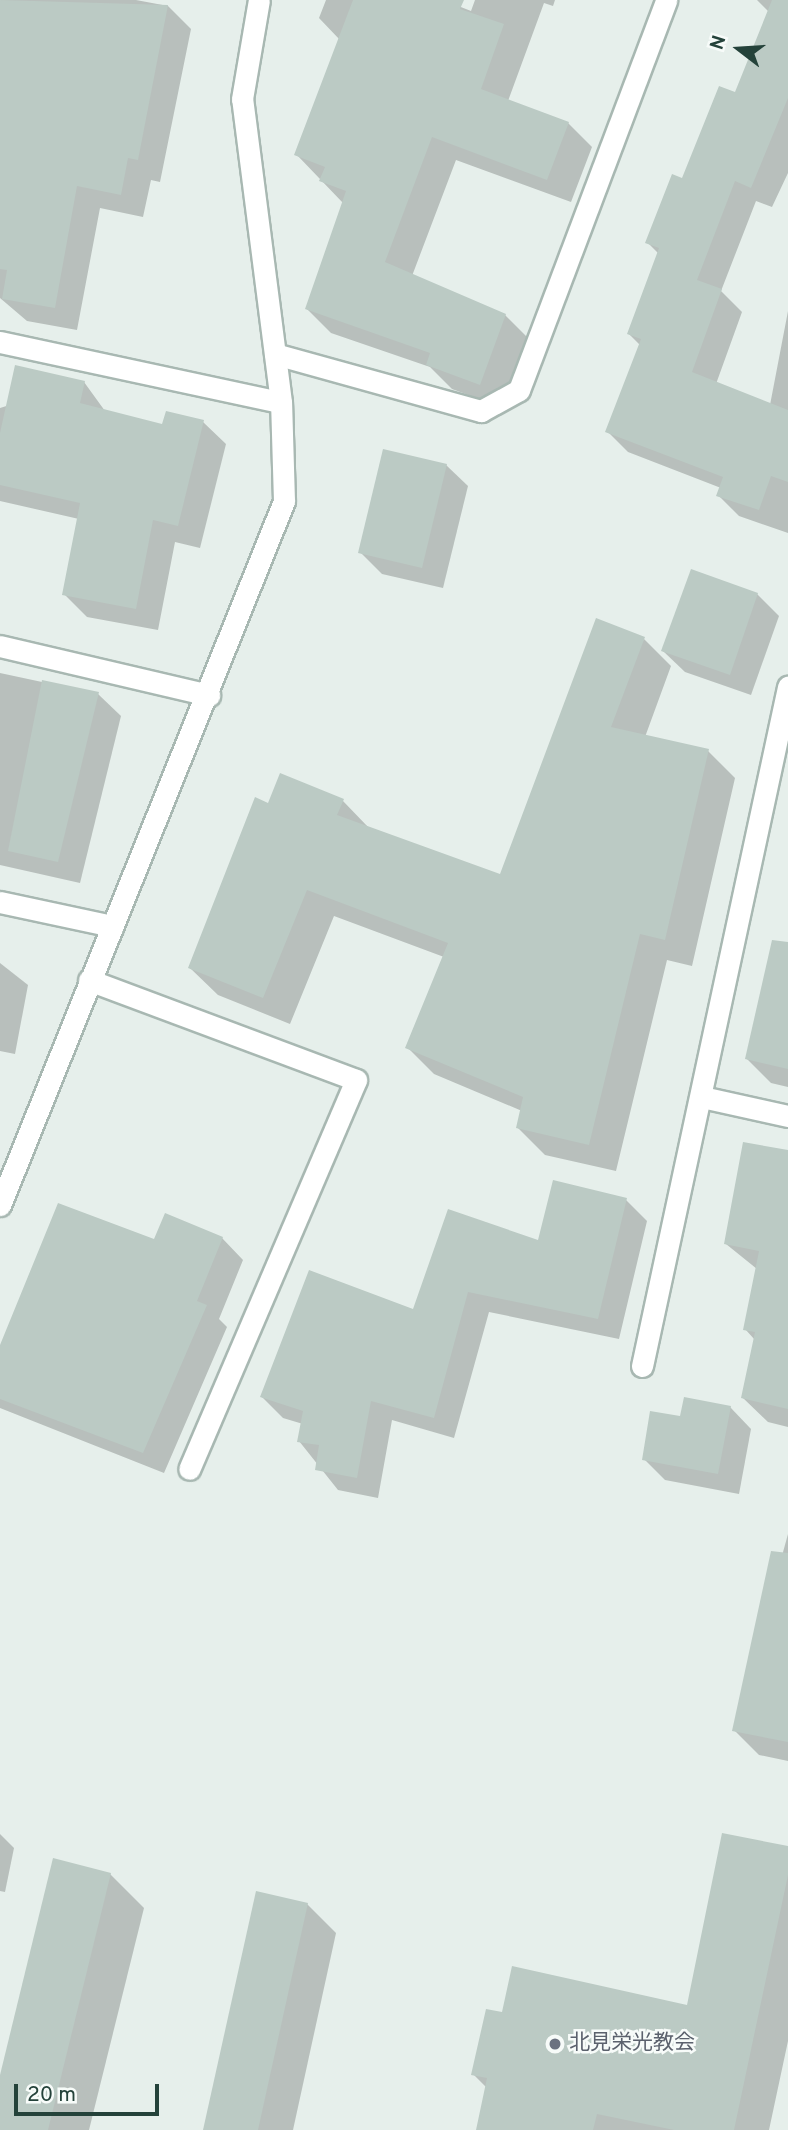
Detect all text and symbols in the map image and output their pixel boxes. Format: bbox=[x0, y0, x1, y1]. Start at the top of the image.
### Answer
north arrow bbox=[704, 14, 774, 84]
text: N bbox=[705, 33, 732, 53]
place label: 北見栄光教会 bbox=[569, 2031, 695, 2057]
marker: 北見栄光教会 bbox=[547, 2036, 563, 2052]
scale bar bbox=[18, 2070, 163, 2114]
text: 20 m bbox=[27, 2082, 76, 2109]

